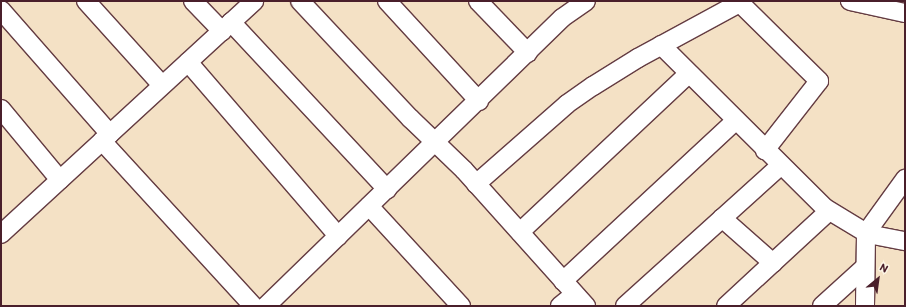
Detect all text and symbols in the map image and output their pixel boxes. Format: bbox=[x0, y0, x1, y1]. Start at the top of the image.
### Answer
north arrow bbox=[858, 259, 898, 299]
text: N bbox=[878, 261, 890, 276]

